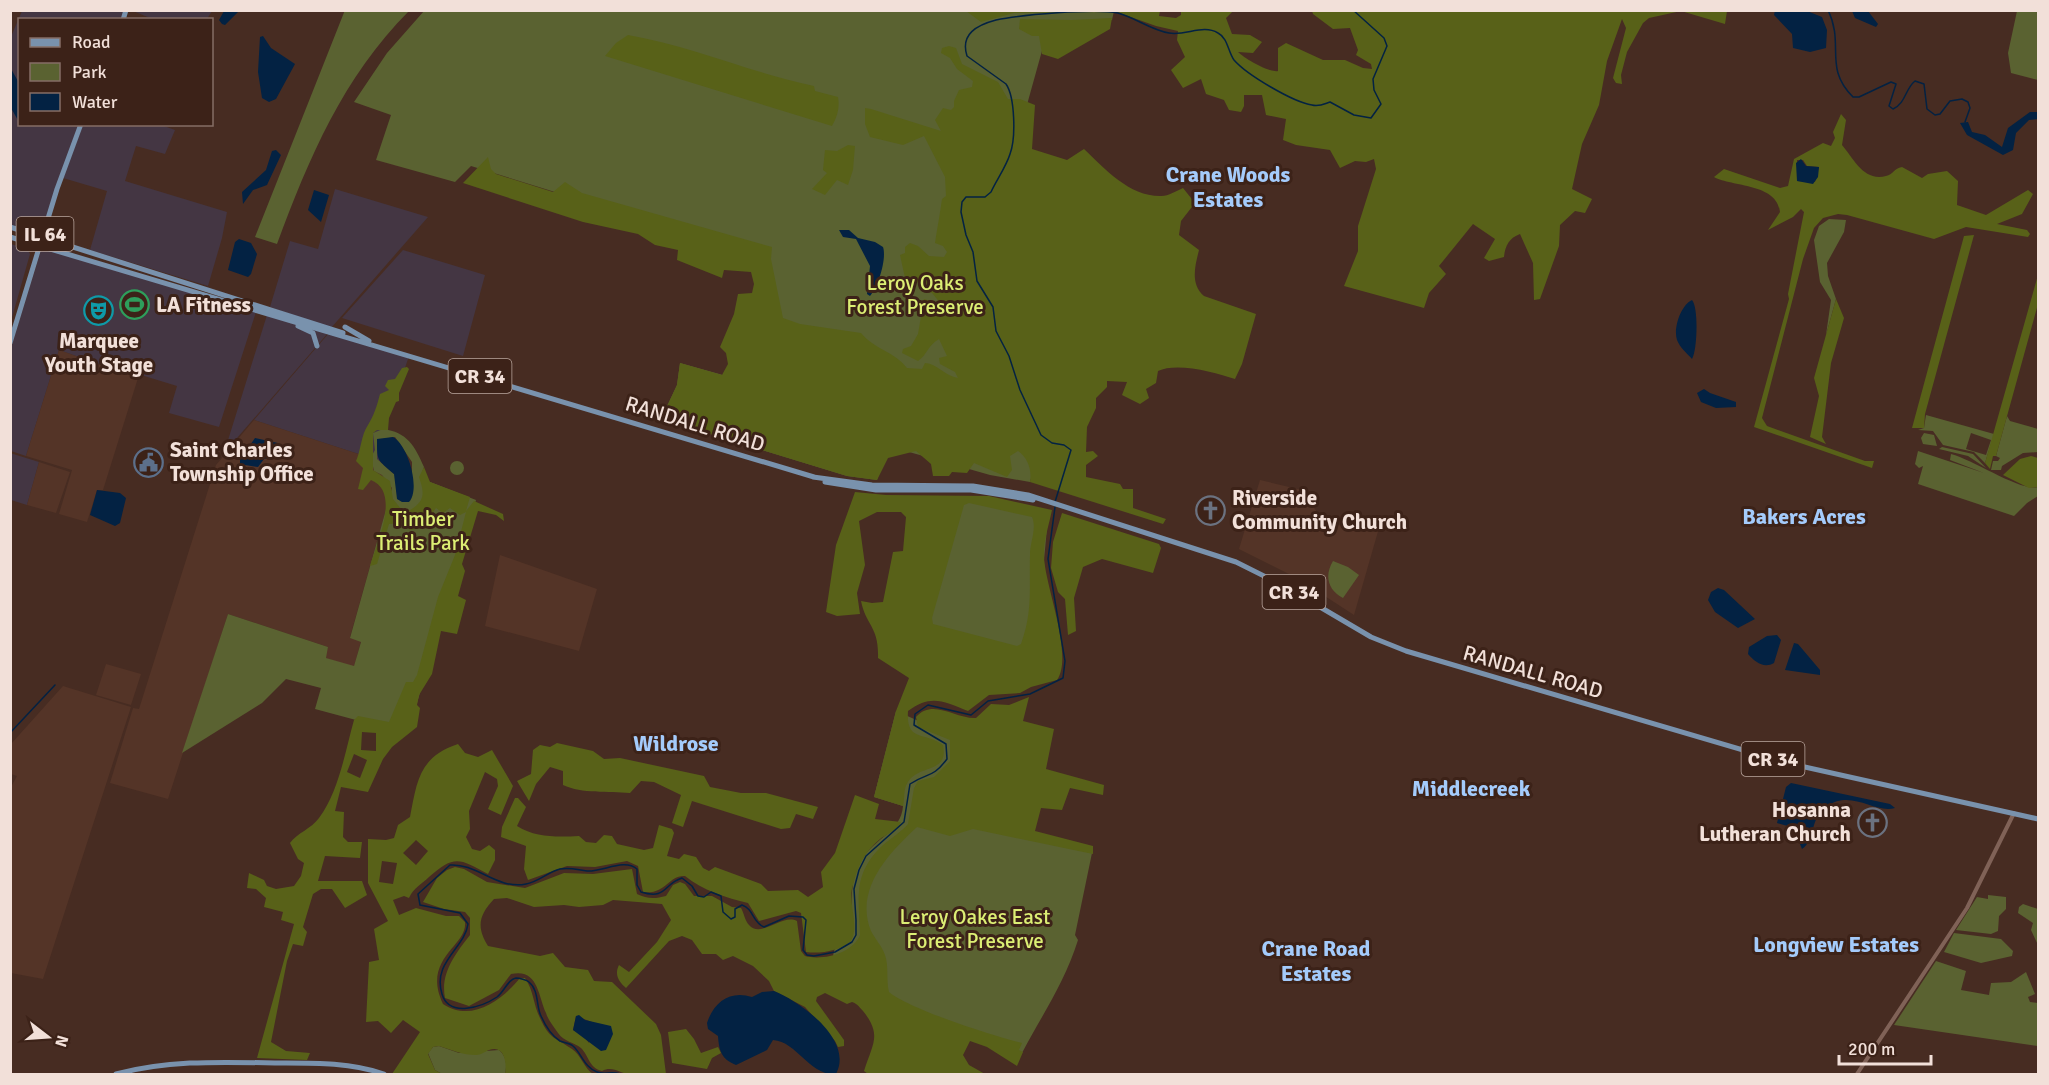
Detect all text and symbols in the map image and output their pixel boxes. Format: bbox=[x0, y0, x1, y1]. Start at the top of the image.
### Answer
legend bbox=[18, 18, 213, 126]
text: Road bbox=[72, 31, 111, 53]
text: Park bbox=[72, 61, 107, 83]
text: Water bbox=[72, 91, 118, 113]
district label: Crane Woods Estates bbox=[1166, 161, 1291, 213]
road number: IL 64 bbox=[16, 217, 74, 251]
park label: Leroy Oaks Forest Preserve bbox=[846, 270, 984, 320]
sports icon: LA Fitness bbox=[119, 289, 151, 321]
place label: LA Fitness bbox=[156, 292, 251, 318]
theatre icon: Marquee Youth Stage bbox=[83, 294, 115, 326]
place label: Marquee Youth Stage bbox=[44, 328, 153, 378]
road number: CR 34 bbox=[448, 359, 512, 393]
street label: RANDALL ROAD bbox=[622, 390, 768, 458]
place label: Saint Charles Township Office bbox=[170, 437, 314, 487]
public building icon: Saint Charles Township Office bbox=[133, 446, 165, 478]
place label: Riverside Community Church bbox=[1232, 485, 1407, 535]
church icon: Riverside Community Church bbox=[1195, 494, 1227, 526]
district label: Bakers Acres bbox=[1742, 503, 1866, 530]
park label: Timber Trails Park bbox=[376, 506, 470, 556]
road number: CR 34 bbox=[1262, 575, 1326, 609]
street label: RANDALL ROAD bbox=[1460, 640, 1606, 704]
district label: Wildrose bbox=[633, 730, 719, 757]
road number: CR 34 bbox=[1742, 742, 1804, 776]
district label: Middlecreek bbox=[1412, 775, 1531, 802]
place label: Hosanna Lutheran Church bbox=[1699, 797, 1851, 847]
church icon: Hosanna Lutheran Church bbox=[1856, 806, 1888, 838]
park label: Leroy Oakes East Forest Preserve bbox=[900, 904, 1050, 954]
district label: Longview Estates bbox=[1753, 931, 1919, 958]
district label: Crane Road Estates bbox=[1262, 935, 1371, 987]
north arrow bbox=[18, 1007, 78, 1067]
scale bar bbox=[1839, 1028, 1930, 1066]
text: N bbox=[50, 1033, 73, 1049]
text: 200 m bbox=[1848, 1038, 1895, 1060]

